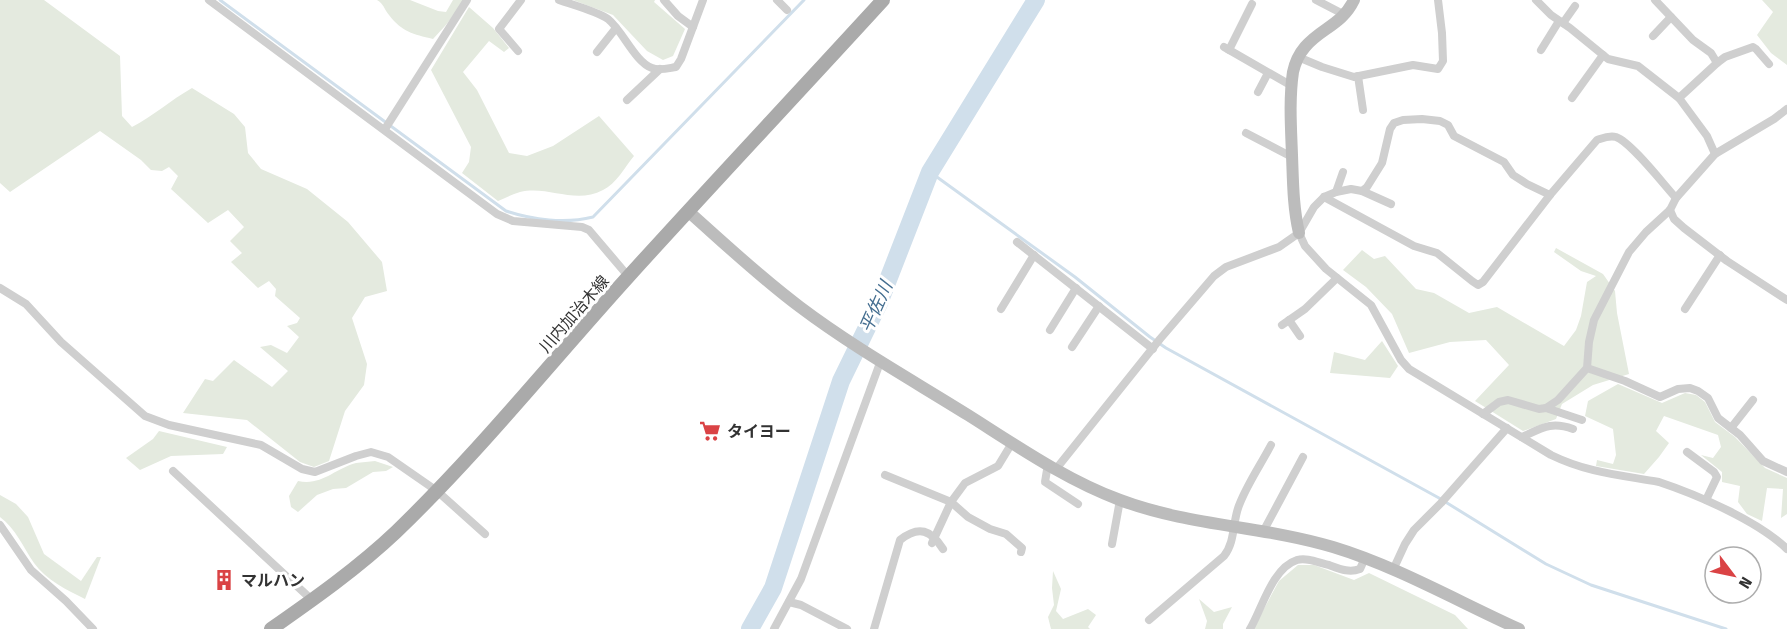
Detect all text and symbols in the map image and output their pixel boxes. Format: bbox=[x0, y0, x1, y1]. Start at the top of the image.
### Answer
street label: 川内加治木線 bbox=[535, 272, 613, 356]
water label: 平佐川 bbox=[855, 276, 898, 336]
supermarket icon: タイヨー bbox=[698, 419, 722, 443]
place label: タイヨー bbox=[727, 422, 791, 441]
north arrow bbox=[1703, 545, 1763, 605]
building icon: マルハン bbox=[212, 568, 236, 592]
place label: マルハン bbox=[241, 571, 305, 590]
text: N bbox=[1735, 574, 1756, 592]

